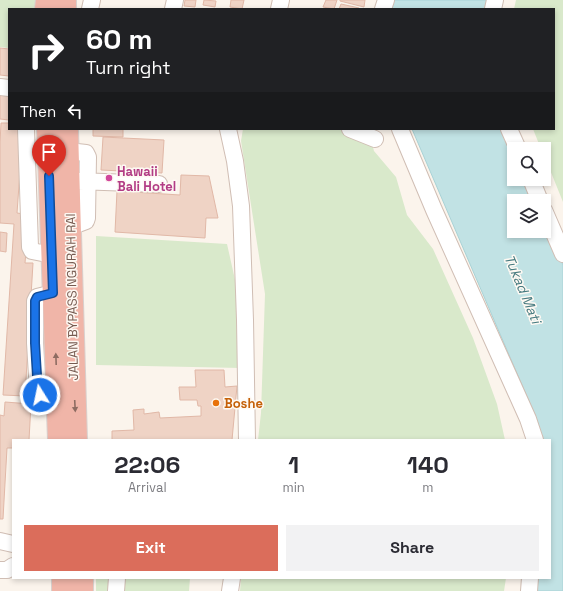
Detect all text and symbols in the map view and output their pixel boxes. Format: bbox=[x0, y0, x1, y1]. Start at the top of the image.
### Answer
text: 60 m bbox=[86, 21, 152, 57]
icon: right bbox=[20, 24, 72, 76]
text: Turn right bbox=[86, 56, 170, 79]
icon: left bbox=[64, 100, 86, 122]
text: Then bbox=[20, 102, 56, 121]
pin bbox=[32, 135, 66, 176]
icon: arrive bbox=[38, 141, 60, 163]
map controls bbox=[507, 142, 551, 238]
button: search bbox=[507, 142, 551, 186]
place label: Hawaii Bali Hotel bbox=[117, 163, 176, 195]
marker: Hawaii Bali Hotel bbox=[104, 173, 114, 183]
button: layers bbox=[507, 194, 551, 238]
street label: JALAN BYPASS NGURAH RAI bbox=[62, 213, 82, 381]
water label: Tukad Mati bbox=[500, 252, 546, 328]
one-way arrow bbox=[52, 353, 59, 365]
position arrow bbox=[19, 374, 61, 416]
place label: Boshe bbox=[224, 395, 263, 412]
marker: Boshe bbox=[211, 398, 221, 408]
one-way arrow bbox=[71, 400, 78, 412]
text: 22:06 bbox=[114, 449, 180, 480]
text: 1 bbox=[288, 449, 299, 480]
text: 140 bbox=[407, 449, 449, 480]
text: Arrival bbox=[128, 479, 167, 496]
text: min bbox=[283, 479, 305, 496]
text: m bbox=[422, 479, 433, 496]
button: Exit bbox=[24, 525, 278, 571]
button: Share bbox=[286, 525, 539, 571]

